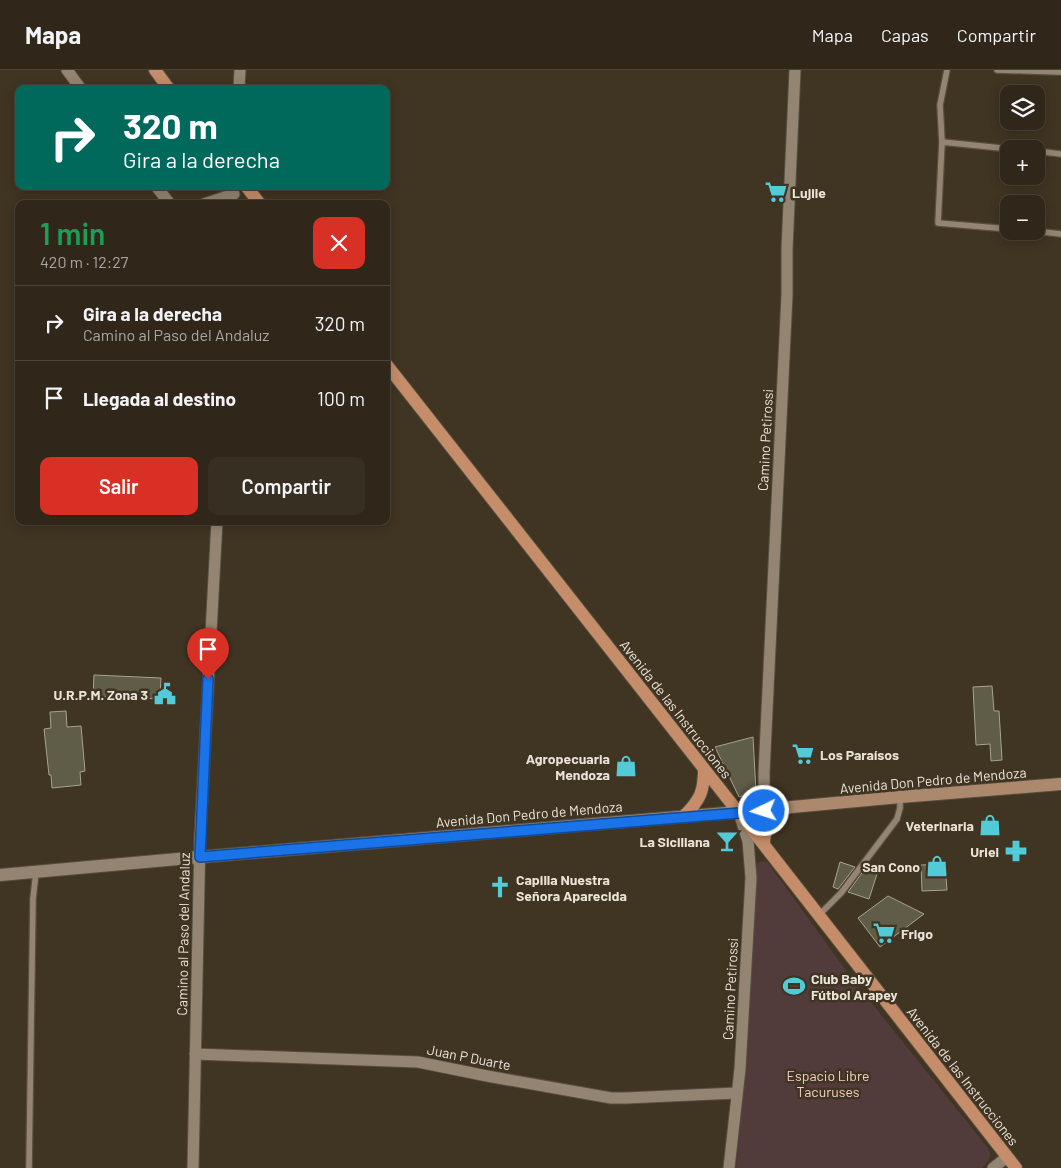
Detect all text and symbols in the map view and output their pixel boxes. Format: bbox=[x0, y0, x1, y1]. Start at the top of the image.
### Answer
text: Mapa bbox=[25, 20, 81, 49]
text: Mapa bbox=[812, 24, 853, 46]
text: Capas bbox=[881, 24, 929, 46]
text: Compartir bbox=[957, 24, 1036, 46]
map controls bbox=[1000, 85, 1045, 240]
button: layers bbox=[1000, 85, 1045, 130]
text: 320 m bbox=[123, 104, 218, 146]
icon: right bbox=[40, 105, 105, 170]
button: + bbox=[1000, 140, 1045, 185]
text: Gira a la derecha bbox=[123, 146, 280, 172]
supermarket icon: Lujile bbox=[763, 179, 789, 205]
place label: Lujile bbox=[792, 184, 826, 201]
button: − bbox=[1000, 195, 1045, 240]
text: 1 min bbox=[40, 215, 105, 251]
button: close bbox=[313, 217, 365, 269]
text: 420 m · 12:27 bbox=[40, 252, 128, 271]
text: Gira a la derecha bbox=[83, 302, 222, 325]
icon: right bbox=[40, 309, 68, 337]
text: 320 m bbox=[315, 312, 365, 335]
text: Camino al Paso del Andaluz bbox=[83, 325, 269, 344]
icon: arrive bbox=[40, 384, 68, 412]
text: Llegada al destino bbox=[83, 387, 236, 410]
text: 100 m bbox=[317, 387, 365, 410]
street label: Camino Petirossi bbox=[754, 389, 776, 491]
button: Salir bbox=[40, 457, 198, 515]
button: Compartir bbox=[208, 457, 365, 515]
pin bbox=[187, 628, 229, 679]
icon: arrive bbox=[194, 635, 222, 663]
street label: Avenida de las Instrucciones bbox=[617, 636, 736, 782]
public building icon: U.R.P.M. Zona 3 bbox=[152, 681, 178, 707]
place label: U.R.P.M. Zona 3 bbox=[54, 686, 148, 703]
supermarket icon: Los Paraísos bbox=[790, 741, 816, 767]
place label: Los Paraísos bbox=[820, 746, 899, 763]
place label: Agropecuaria Mendoza bbox=[526, 750, 610, 783]
shop icon: Agropecuaria Mendoza bbox=[613, 753, 639, 779]
street label: Avenida Don Pedro de Mendoza bbox=[839, 763, 1027, 797]
position arrow bbox=[737, 784, 789, 836]
street label: Avenida Don Pedro de Mendoza bbox=[435, 797, 623, 831]
shop icon: Veterinaria bbox=[977, 812, 1003, 838]
place label: Veterinaria bbox=[906, 817, 974, 834]
bar icon: La Siciliana bbox=[714, 828, 740, 854]
place label: La Siciliana bbox=[639, 833, 710, 850]
pharmacy icon: Uriel bbox=[1003, 838, 1029, 864]
place label: Uriel bbox=[970, 843, 999, 860]
street label: Camino al Paso del Andaluz bbox=[173, 852, 193, 1016]
shop icon: San Cono bbox=[924, 853, 950, 879]
place label: San Cono bbox=[862, 858, 920, 875]
place label: Capilla Nuestra Señora Aparecida bbox=[516, 871, 627, 904]
church icon: Capilla Nuestra Señora Aparecida bbox=[487, 874, 513, 900]
supermarket icon: Frigo bbox=[871, 920, 897, 946]
place label: Frigo bbox=[901, 925, 933, 942]
street label: Camino Petirossi bbox=[719, 938, 741, 1040]
place label: Club Baby Fútbol Arapey bbox=[811, 970, 898, 1003]
sports icon: Club Baby Fútbol Arapey bbox=[781, 973, 807, 999]
street label: Avenida de las Instrucciones bbox=[904, 1003, 1023, 1149]
street label: Juan P Duarte bbox=[426, 1041, 512, 1073]
park label: Espacio Libre Tacuruses bbox=[786, 1067, 870, 1100]

